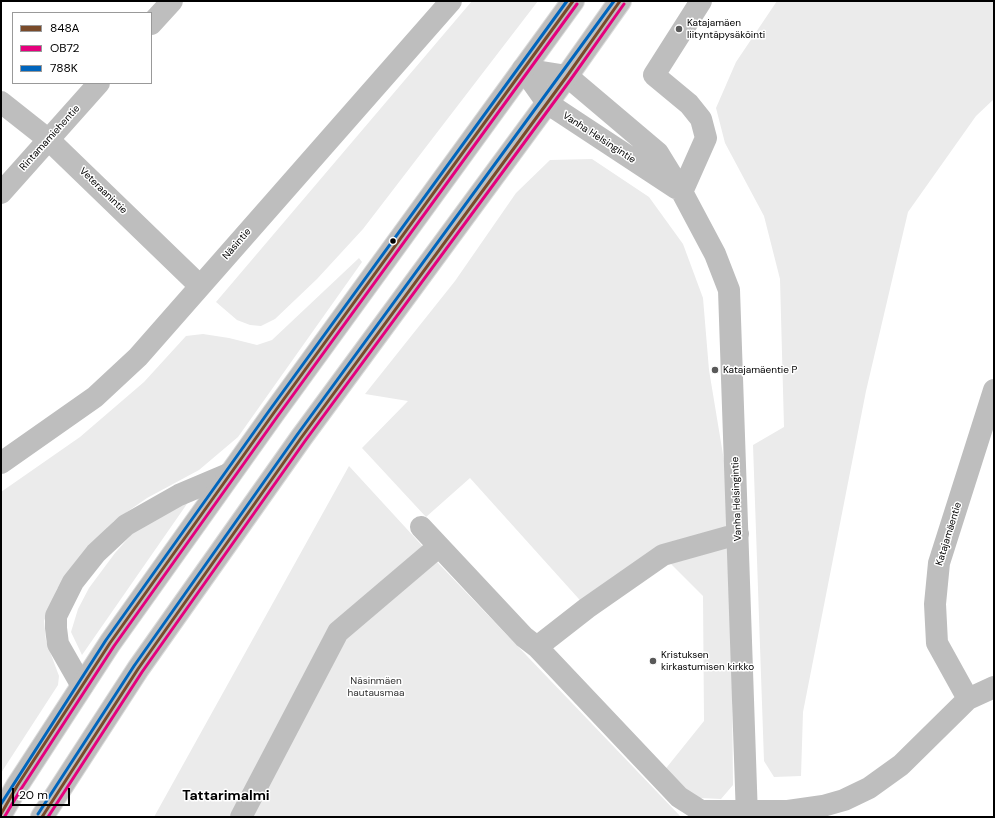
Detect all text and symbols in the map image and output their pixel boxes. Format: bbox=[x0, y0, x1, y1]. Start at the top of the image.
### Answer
legend bbox=[12, 12, 152, 84]
place label: Katajamäen liityntäpysäköinti bbox=[687, 17, 765, 40]
text: 848A bbox=[50, 20, 79, 36]
marker: Katajamäen liityntäpysäköinti bbox=[674, 24, 684, 34]
text: OB72 bbox=[50, 40, 80, 56]
text: 788K bbox=[50, 60, 78, 76]
street label: Rintamamiehentie bbox=[17, 103, 83, 173]
street label: Vanha Helsingintie bbox=[560, 110, 638, 166]
street label: Veteraanintie bbox=[77, 165, 129, 217]
street label: Näsintie bbox=[220, 226, 254, 262]
unlabelled marker bbox=[388, 236, 398, 246]
place label: Katajamäentie P bbox=[723, 364, 797, 376]
marker: Katajamäentie P bbox=[710, 365, 720, 375]
street label: Vanha Helsingintie bbox=[730, 456, 744, 542]
street label: Katajamäentie bbox=[934, 501, 964, 567]
place label: Kristuksen kirkastumisen kirkko bbox=[661, 649, 754, 672]
marker: Kristuksen kirkastumisen kirkko bbox=[648, 656, 658, 666]
park label: Näsinmäen hautausmaa bbox=[348, 675, 404, 698]
scale bar bbox=[14, 780, 72, 806]
text: 20 m bbox=[19, 787, 48, 803]
district label: Tattarimalmi bbox=[182, 788, 270, 804]

